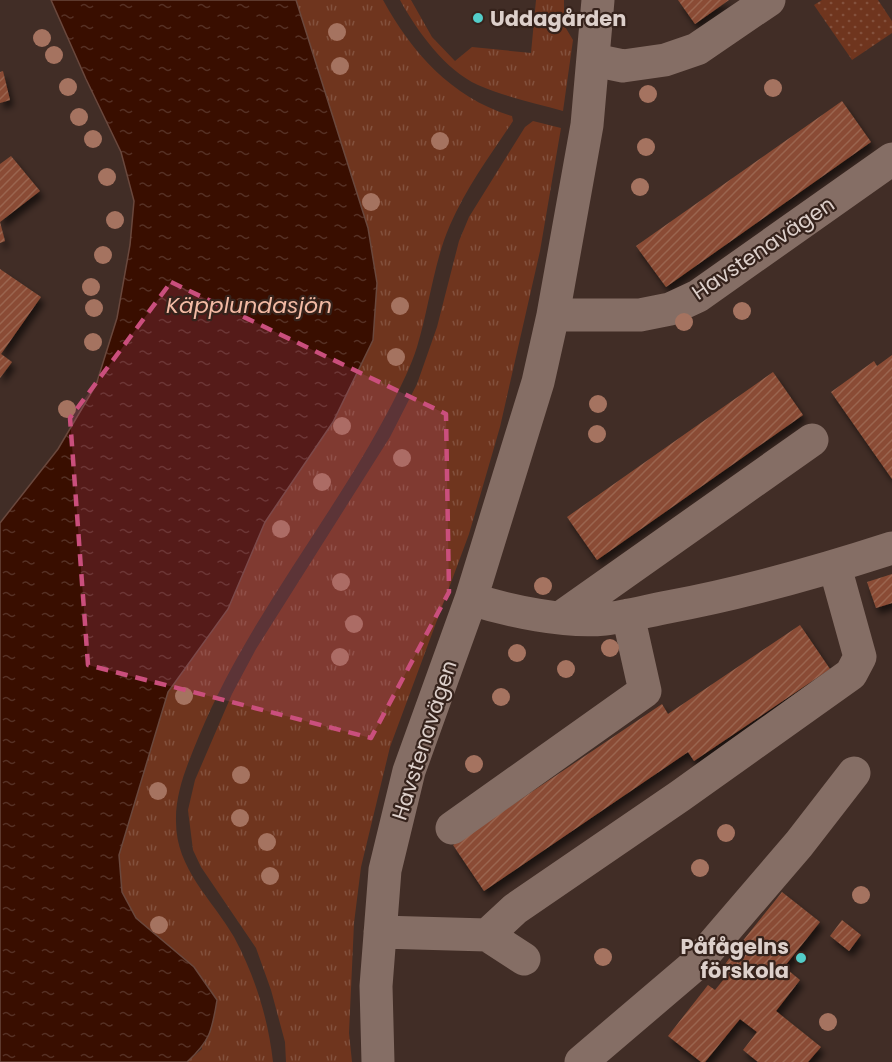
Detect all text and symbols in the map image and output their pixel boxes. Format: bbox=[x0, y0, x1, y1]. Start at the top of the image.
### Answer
place label: Uddagården bbox=[490, 4, 626, 33]
marker: Uddagården bbox=[471, 11, 485, 25]
street label: Havstenavägen bbox=[686, 189, 840, 307]
water label: Käpplundasjön bbox=[166, 290, 332, 321]
street label: Havstenavägen bbox=[384, 656, 464, 824]
place label: Påfågelns förskola bbox=[681, 932, 789, 985]
marker: Påfågelns förskola bbox=[794, 951, 808, 965]

